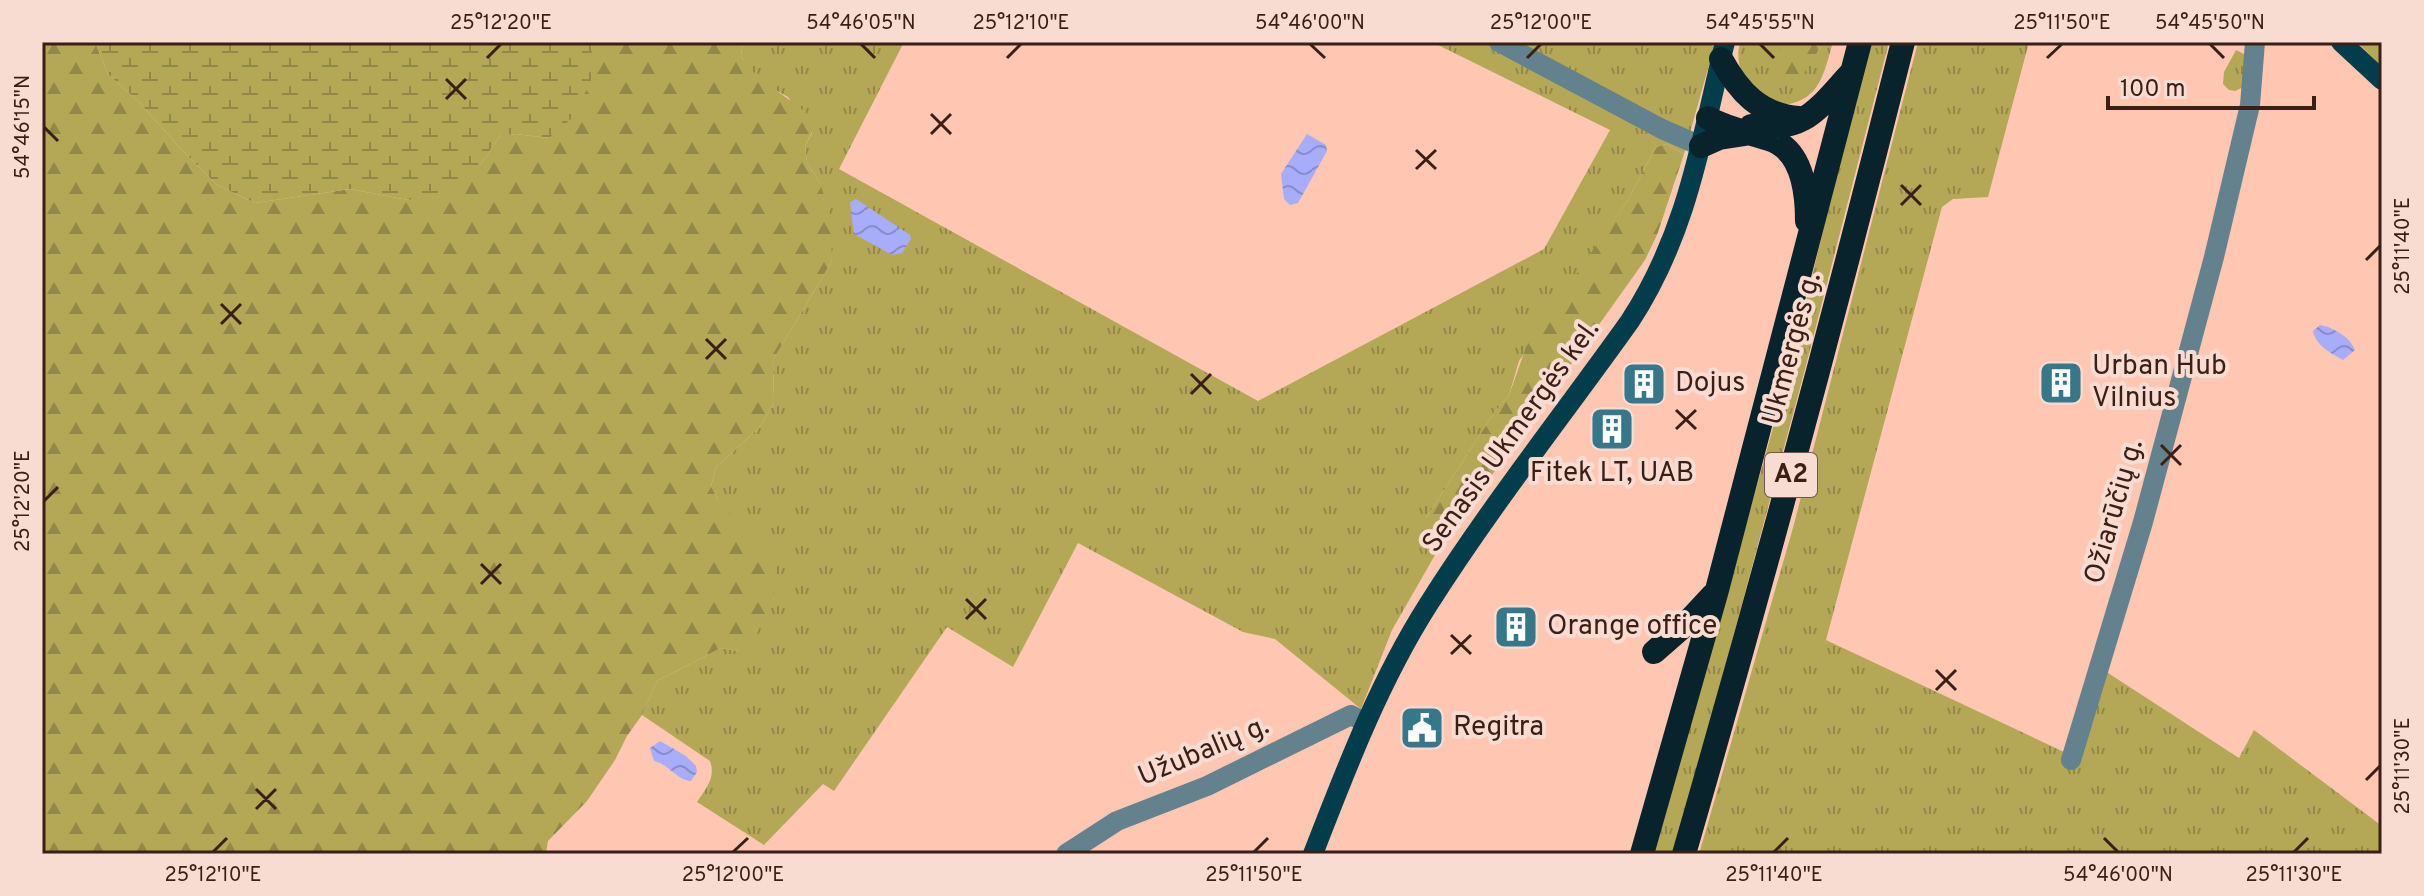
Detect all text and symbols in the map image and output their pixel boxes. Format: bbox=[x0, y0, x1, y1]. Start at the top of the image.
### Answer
text: 25°12'20"E bbox=[450, 11, 552, 37]
text: 54°46'05"N bbox=[806, 11, 916, 37]
text: 25°12'10"E bbox=[972, 11, 1070, 37]
text: 54°46'00"N bbox=[1255, 11, 1365, 37]
text: 25°12'00"E bbox=[1490, 11, 1592, 37]
text: 54°45'55"N bbox=[1705, 11, 1815, 37]
text: 25°11'50"E bbox=[2013, 11, 2111, 37]
text: 54°45'50"N bbox=[2155, 11, 2265, 37]
scale bar bbox=[2108, 60, 2314, 110]
text: 54°46'15"N bbox=[11, 75, 37, 179]
text: 100 m bbox=[2120, 75, 2186, 105]
text: 25°11'40"E bbox=[2391, 197, 2417, 295]
street label: Ukmergės g. bbox=[1755, 269, 1831, 429]
street label: Senasis Ukmergės kel. bbox=[1415, 313, 1609, 561]
place label: Urban Hub Vilnius bbox=[2092, 349, 2227, 417]
building icon: Urban Hub Vilnius bbox=[2037, 359, 2085, 407]
building icon: Dojus bbox=[1620, 360, 1668, 408]
place label: Dojus bbox=[1675, 366, 1745, 402]
building icon: Fitek LT, UAB bbox=[1588, 405, 1636, 453]
street label: Ožiarūčių g. bbox=[2077, 435, 2153, 589]
text: 25°12'20"E bbox=[11, 450, 37, 552]
road number: A2 bbox=[1765, 453, 1817, 497]
place label: Fitek LT, UAB bbox=[1530, 456, 1694, 492]
building icon: Orange office bbox=[1492, 603, 1540, 651]
place label: Orange office bbox=[1547, 609, 1717, 645]
public building icon: Regitra bbox=[1398, 704, 1446, 752]
street label: Užubalių g. bbox=[1133, 708, 1275, 796]
place label: Regitra bbox=[1453, 710, 1544, 746]
text: 25°11'30"E bbox=[2391, 718, 2417, 814]
text: 25°12'10"E bbox=[164, 863, 262, 889]
text: 25°12'00"E bbox=[682, 863, 784, 889]
text: 25°11'50"E bbox=[1205, 863, 1303, 889]
text: 25°11'40"E bbox=[1725, 863, 1823, 889]
text: 54°46'00"N bbox=[2063, 863, 2173, 889]
text: 25°11'30"E bbox=[2246, 863, 2342, 889]

